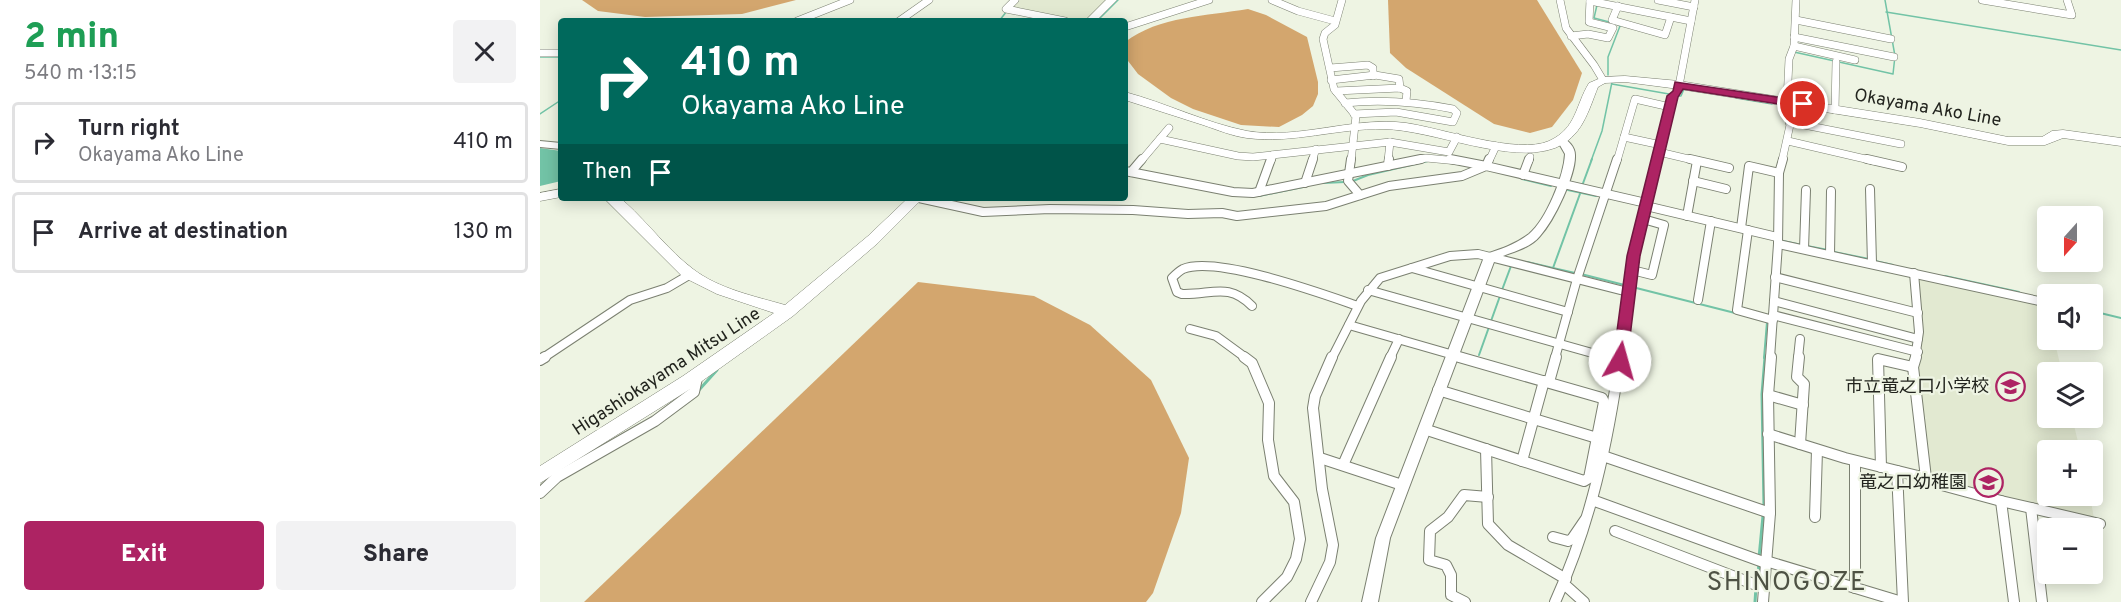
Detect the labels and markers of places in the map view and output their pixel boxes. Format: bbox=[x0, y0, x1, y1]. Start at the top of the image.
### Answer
pin bbox=[1777, 78, 1828, 129]
school or university icon: 市立竜之口小学校 bbox=[1994, 370, 2026, 402]
place label: 市立竜之口小学校 bbox=[1845, 376, 1989, 399]
school or university icon: 竜之口幼稚園 bbox=[1972, 466, 2004, 498]
place label: 竜之口幼稚園 bbox=[1859, 472, 1967, 495]

